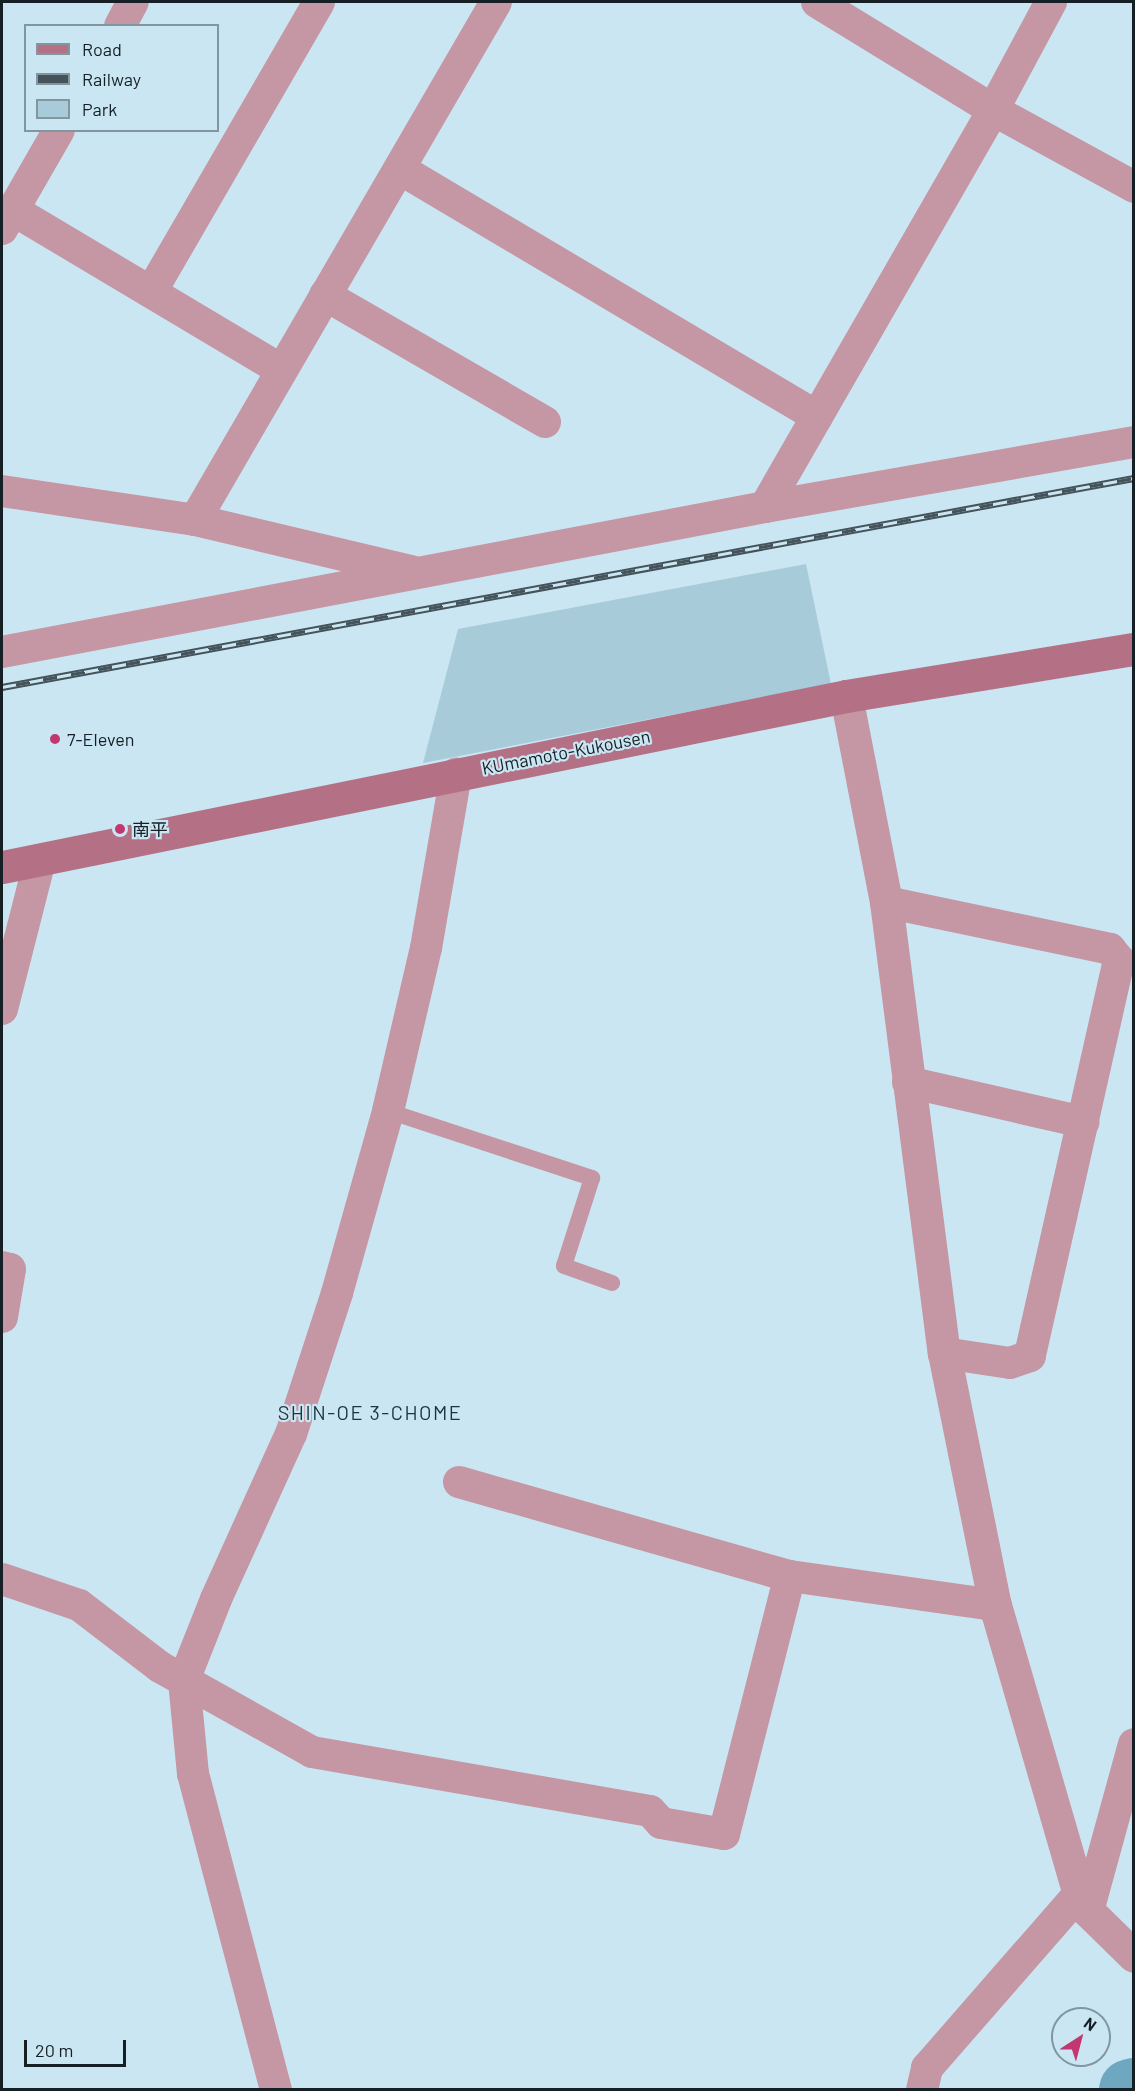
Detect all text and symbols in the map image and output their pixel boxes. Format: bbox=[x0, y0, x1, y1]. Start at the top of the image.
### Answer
legend bbox=[24, 24, 219, 132]
text: Road bbox=[82, 38, 122, 60]
text: Railway bbox=[82, 68, 141, 90]
text: Park bbox=[82, 98, 117, 120]
street label: KUmamoto-Kukousen bbox=[480, 725, 652, 779]
place label: 7-Eleven bbox=[67, 728, 135, 750]
marker: 7-Eleven bbox=[48, 732, 62, 746]
place label: 南平 bbox=[132, 818, 168, 840]
marker: 南平 bbox=[113, 822, 127, 836]
district label: SHIN-OE 3-CHOME bbox=[278, 1400, 462, 1424]
north arrow bbox=[1051, 2007, 1111, 2067]
text: N bbox=[1081, 2013, 1101, 2034]
scale bar bbox=[27, 2028, 129, 2066]
text: 20 m bbox=[35, 2039, 73, 2061]

